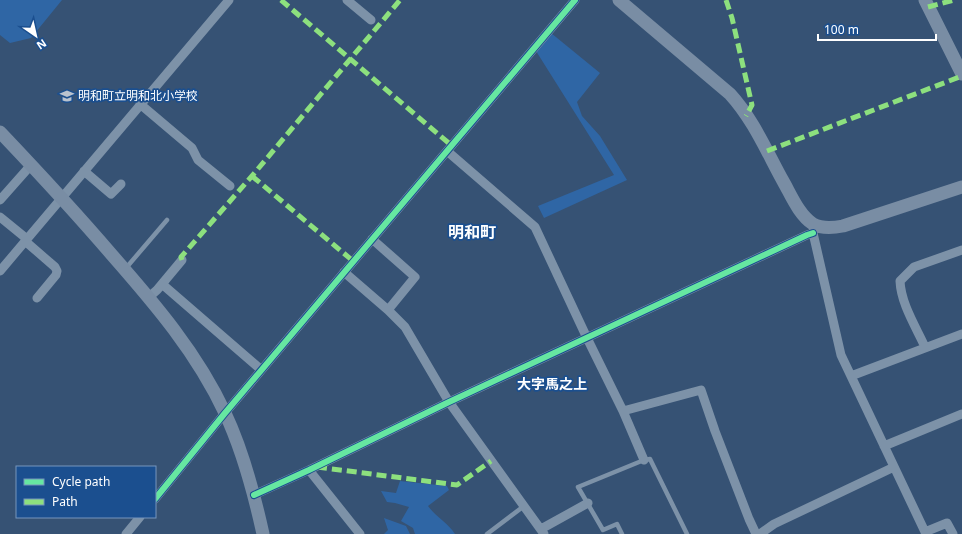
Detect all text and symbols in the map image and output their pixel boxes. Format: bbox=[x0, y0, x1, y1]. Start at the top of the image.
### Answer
north arrow bbox=[16, 16, 56, 56]
scale bar bbox=[818, 16, 936, 42]
text: 100 m bbox=[824, 21, 859, 38]
text: N bbox=[34, 36, 50, 53]
place label: 明和町立明和北小学校 bbox=[78, 87, 198, 104]
school or university icon: 明和町立明和北小学校 bbox=[59, 88, 75, 104]
district label: 明和町 bbox=[448, 221, 496, 243]
district label: 大字馬之上 bbox=[517, 374, 587, 393]
legend bbox=[16, 466, 156, 518]
text: Cycle path bbox=[52, 473, 110, 490]
text: Path bbox=[52, 493, 78, 510]

